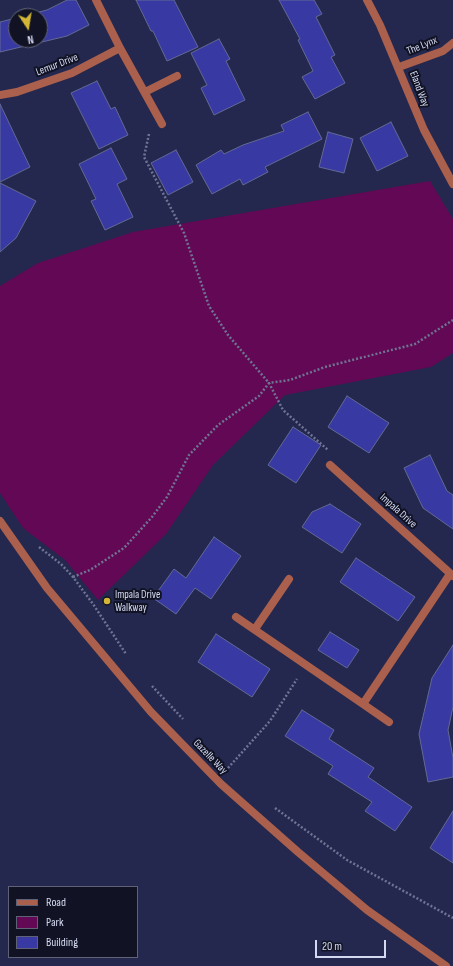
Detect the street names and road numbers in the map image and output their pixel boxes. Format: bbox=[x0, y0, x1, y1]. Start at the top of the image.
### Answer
street label: The Lynx bbox=[405, 34, 439, 58]
street label: Lemur Drive bbox=[34, 51, 80, 79]
street label: Eland Way bbox=[406, 69, 432, 109]
street label: Impala Drive bbox=[377, 491, 419, 531]
street label: Gazelle Way bbox=[190, 737, 230, 777]

